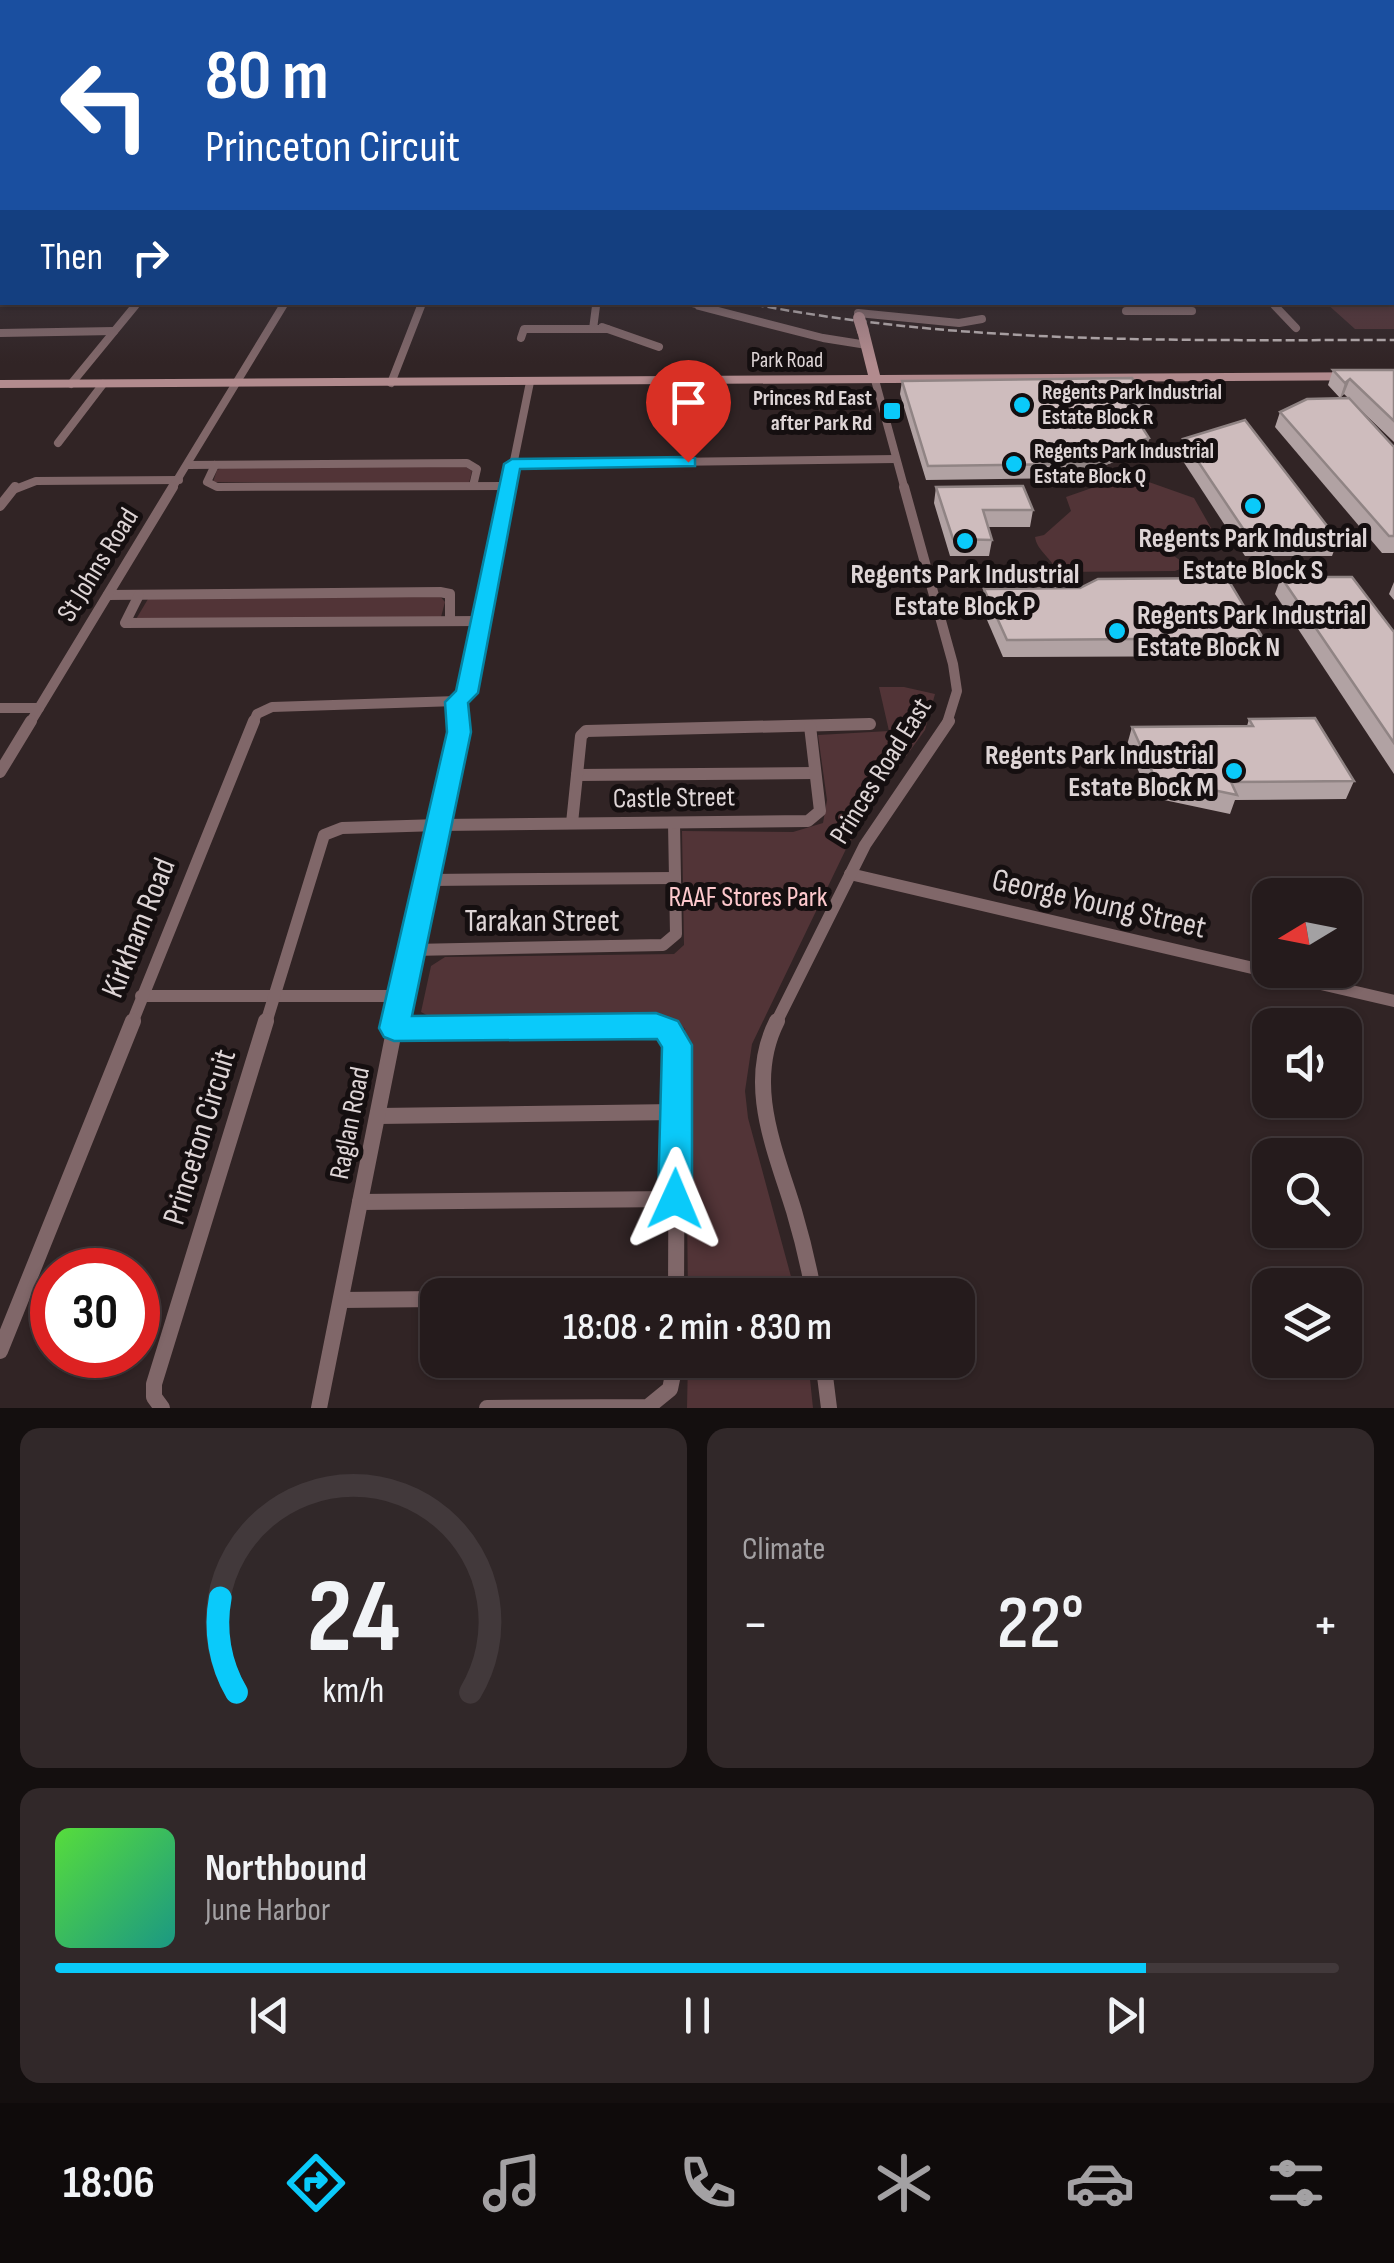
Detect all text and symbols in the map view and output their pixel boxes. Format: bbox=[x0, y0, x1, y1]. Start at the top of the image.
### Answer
text: 80 m bbox=[205, 35, 329, 119]
icon: left bbox=[40, 40, 170, 170]
text: Princeton Circuit bbox=[205, 120, 460, 175]
icon: right bbox=[123, 230, 178, 285]
text: Then bbox=[40, 235, 103, 280]
street label: Park Road bbox=[751, 347, 823, 374]
pin bbox=[646, 360, 731, 463]
icon: arrive bbox=[661, 375, 716, 430]
place label: Regents Park Industrial Estate Block R bbox=[1042, 379, 1222, 431]
place label: Princes Rd East after Park Rd bbox=[753, 385, 872, 437]
marker: Regents Park Industrial Estate Block R bbox=[1011, 394, 1033, 416]
marker: Princes Rd East after Park Rd bbox=[881, 400, 903, 422]
place label: Regents Park Industrial Estate Block Q bbox=[1034, 438, 1214, 490]
marker: Regents Park Industrial Estate Block Q bbox=[1003, 453, 1025, 475]
marker: Regents Park Industrial Estate Block S bbox=[1242, 495, 1264, 517]
street label: St Johns Road bbox=[50, 502, 146, 628]
place label: Regents Park Industrial Estate Block S bbox=[1138, 522, 1368, 587]
marker: Regents Park Industrial Estate Block P bbox=[954, 530, 976, 552]
place label: Regents Park Industrial Estate Block P bbox=[850, 558, 1080, 623]
place label: Regents Park Industrial Estate Block N bbox=[1137, 599, 1366, 664]
marker: Regents Park Industrial Estate Block N bbox=[1106, 620, 1128, 642]
street label: Princes Road East bbox=[823, 692, 939, 850]
place label: Regents Park Industrial Estate Block M bbox=[985, 739, 1214, 804]
marker: Regents Park Industrial Estate Block M bbox=[1223, 760, 1245, 782]
street label: Castle Street bbox=[612, 780, 736, 816]
street label: Kirkham Road bbox=[93, 853, 185, 1003]
street label: George Young Street bbox=[988, 860, 1210, 948]
north arrow bbox=[1252, 878, 1362, 988]
map controls bbox=[1252, 878, 1362, 1378]
park label: RAAF Stores Park bbox=[669, 881, 828, 914]
street label: Tarakan Street bbox=[464, 902, 620, 941]
button: sound bbox=[1252, 1008, 1362, 1118]
street label: Princeton Circuit bbox=[155, 1045, 245, 1229]
street label: Raglan Road bbox=[323, 1064, 377, 1182]
button: search bbox=[1252, 1138, 1362, 1248]
position arrow bbox=[623, 1147, 727, 1251]
speed limit sign: 30 bbox=[30, 1248, 160, 1378]
button: layers bbox=[1252, 1268, 1362, 1378]
text: 18:08 · 2 min · 830 m bbox=[563, 1305, 832, 1350]
text: Climate bbox=[742, 1530, 825, 1569]
text: 24 bbox=[307, 1556, 400, 1681]
text: 22° bbox=[997, 1579, 1084, 1670]
text: − bbox=[742, 1592, 769, 1659]
text: + bbox=[1312, 1592, 1339, 1659]
text: km/h bbox=[323, 1670, 384, 1713]
text: Northbound bbox=[205, 1846, 367, 1891]
text: June Harbor bbox=[205, 1891, 330, 1930]
icon: previous bbox=[242, 1988, 297, 2043]
icon: pause bbox=[670, 1988, 725, 2043]
icon: next bbox=[1098, 1988, 1153, 2043]
icon: directions bbox=[281, 2148, 351, 2218]
icon: music bbox=[477, 2148, 547, 2218]
icon: phone bbox=[673, 2148, 743, 2218]
icon: climate bbox=[869, 2148, 939, 2218]
icon: car bbox=[1065, 2148, 1135, 2218]
icon: filters bbox=[1261, 2148, 1331, 2218]
text: 18:06 bbox=[63, 2156, 155, 2211]

